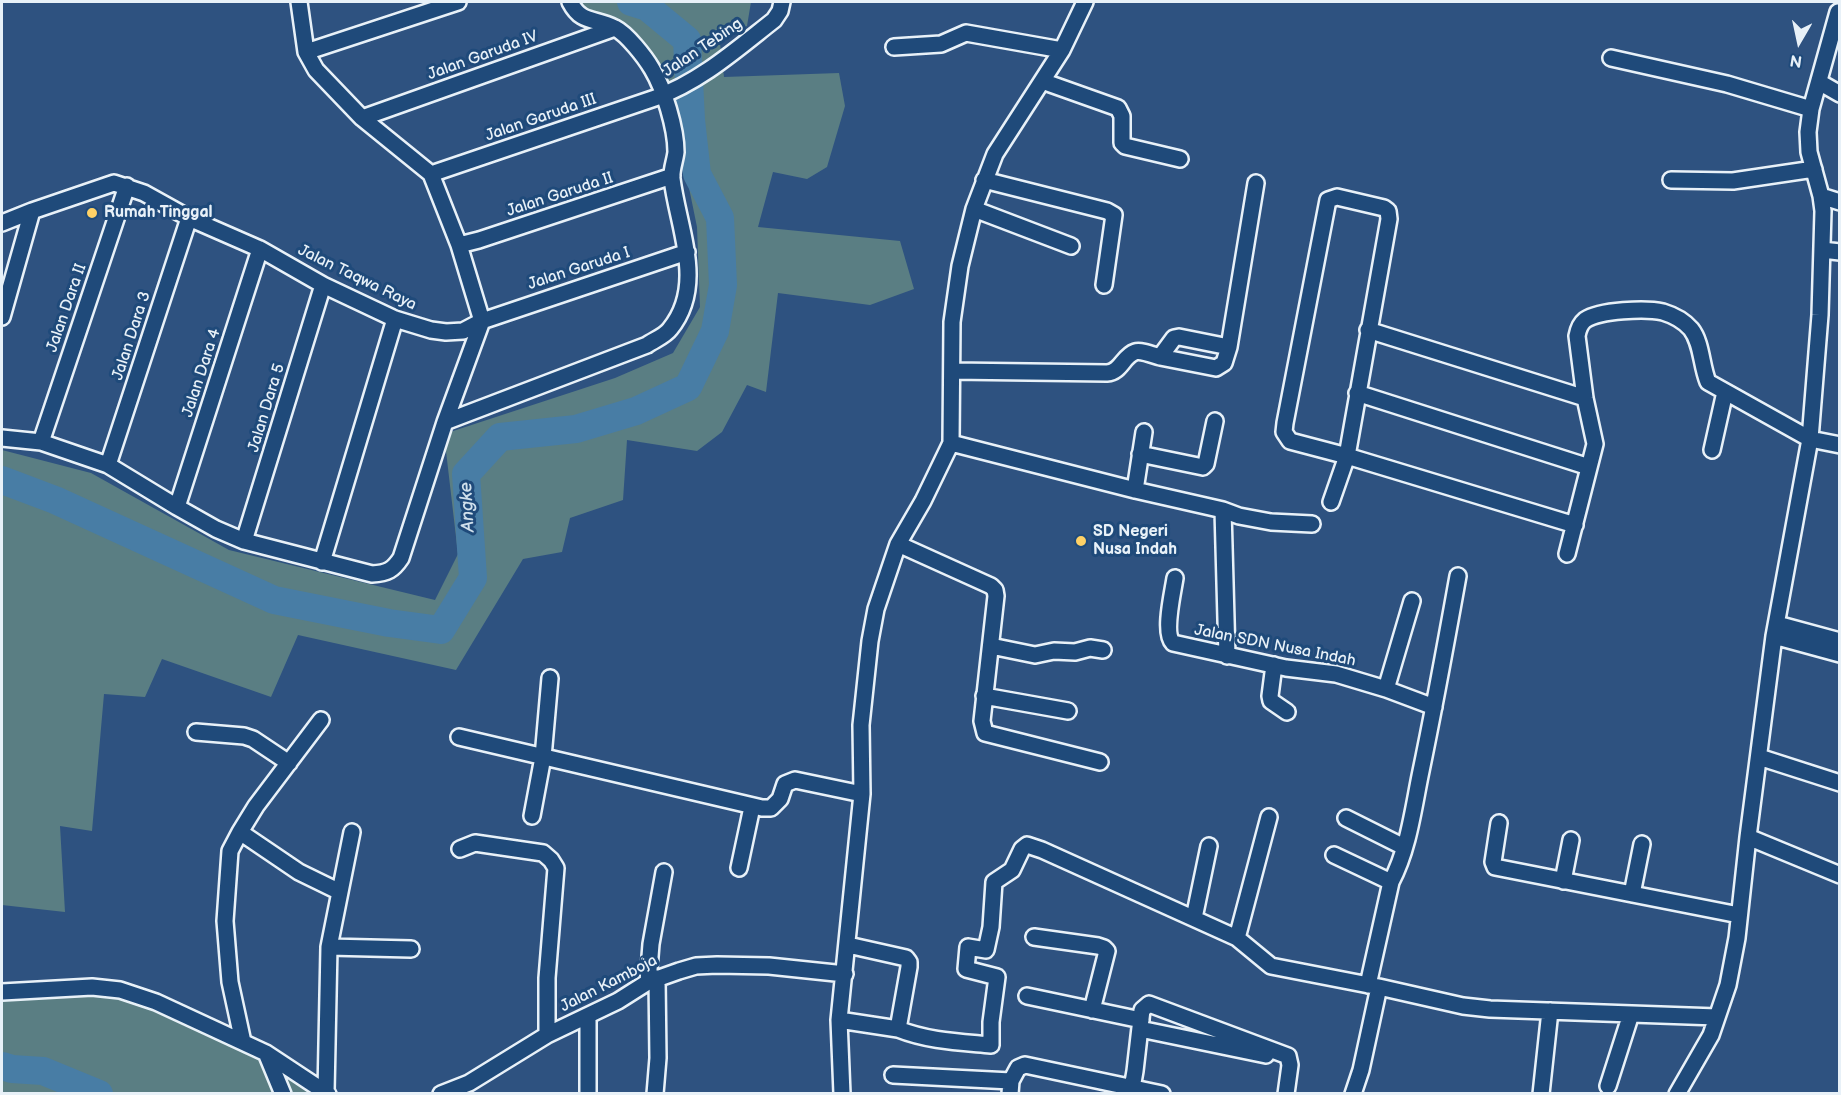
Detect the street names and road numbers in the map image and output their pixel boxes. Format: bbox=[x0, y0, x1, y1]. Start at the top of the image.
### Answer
street label: Jalan Tebing bbox=[660, 14, 746, 82]
street label: Jalan Garuda IV bbox=[425, 27, 541, 85]
street label: Jalan Garuda III bbox=[483, 90, 599, 146]
street label: Jalan Garuda II bbox=[504, 169, 616, 221]
street label: Jalan Taqwa Raya bbox=[295, 241, 419, 315]
street label: Jalan Garuda I bbox=[526, 243, 632, 295]
street label: Jalan Dara II bbox=[43, 261, 91, 355]
street label: Jalan Dara 3 bbox=[109, 289, 155, 383]
street label: Jalan Dara 4 bbox=[179, 326, 225, 420]
street label: Jalan Dara 5 bbox=[244, 361, 290, 455]
street label: Jalan SDN Nusa Indah bbox=[1193, 621, 1357, 671]
street label: Jalan Kamboja bbox=[557, 951, 661, 1017]

